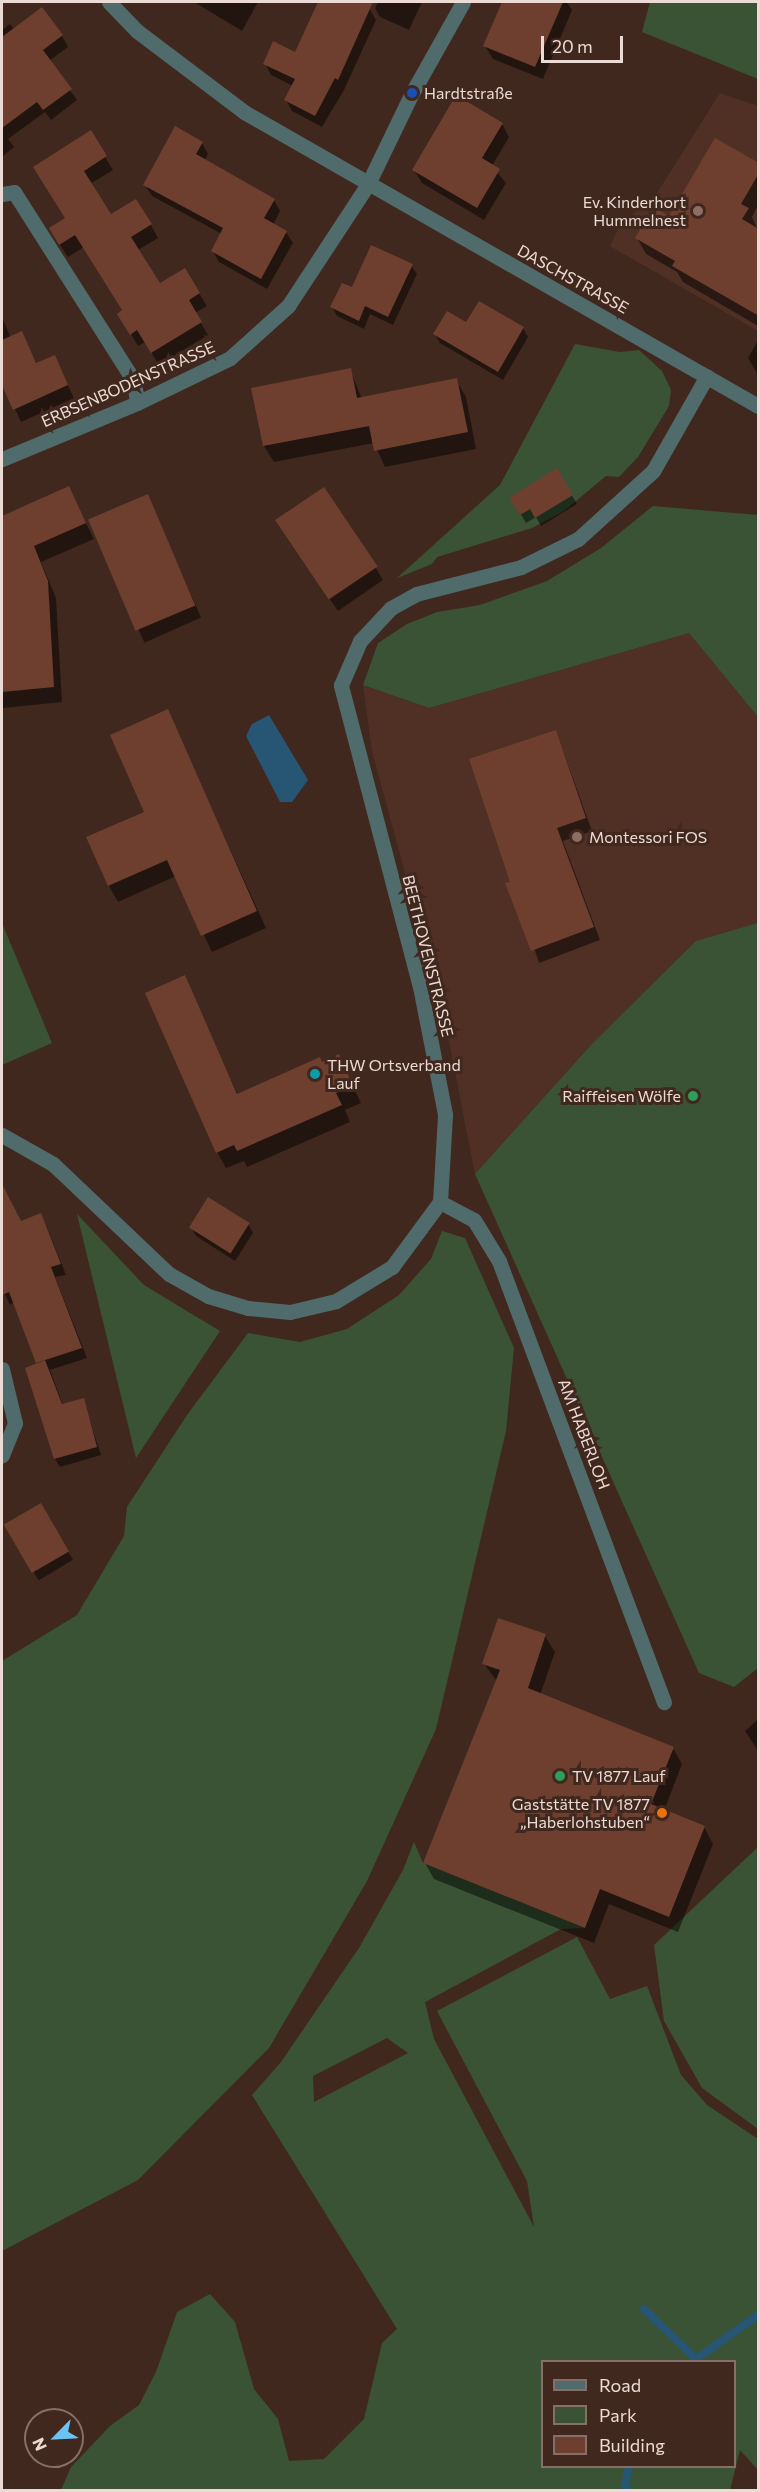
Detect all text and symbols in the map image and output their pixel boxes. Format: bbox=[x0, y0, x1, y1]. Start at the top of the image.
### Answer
scale bar bbox=[544, 24, 626, 62]
text: 20 m bbox=[552, 35, 593, 57]
place label: Hardtstraße bbox=[424, 83, 513, 103]
marker: Hardtstraße bbox=[405, 86, 419, 100]
place label: Ev. Kinderhort Hummelnest bbox=[583, 192, 686, 230]
marker: Ev. Kinderhort Hummelnest bbox=[691, 204, 705, 218]
street label: DASCHSTRASSE bbox=[514, 241, 632, 317]
street label: ERBSENBODENSTRASSE bbox=[38, 337, 218, 431]
place label: Montessori FOS bbox=[589, 827, 707, 847]
marker: Montessori FOS bbox=[570, 830, 584, 844]
street label: BEETHOVENSTRASSE bbox=[399, 873, 457, 1039]
place label: THW Ortsverband Lauf bbox=[327, 1055, 461, 1093]
marker: THW Ortsverband Lauf bbox=[308, 1067, 322, 1081]
place label: Raiffeisen Wölfe bbox=[562, 1086, 681, 1106]
marker: Raiffeisen Wölfe bbox=[686, 1089, 700, 1103]
street label: AM HABERLOH bbox=[554, 1376, 614, 1492]
place label: TV 1877 Lauf bbox=[572, 1766, 666, 1786]
marker: TV 1877 Lauf bbox=[553, 1769, 567, 1783]
place label: Gaststätte TV 1877 „Haberlohstuben“ bbox=[512, 1794, 650, 1832]
marker: Gaststätte TV 1877 „Haberlohstuben“ bbox=[655, 1806, 669, 1820]
legend bbox=[541, 2360, 736, 2468]
text: Road bbox=[599, 2374, 641, 2396]
text: Park bbox=[599, 2404, 637, 2426]
north arrow bbox=[24, 2408, 84, 2468]
text: Building bbox=[599, 2434, 665, 2456]
text: N bbox=[28, 2435, 50, 2454]

